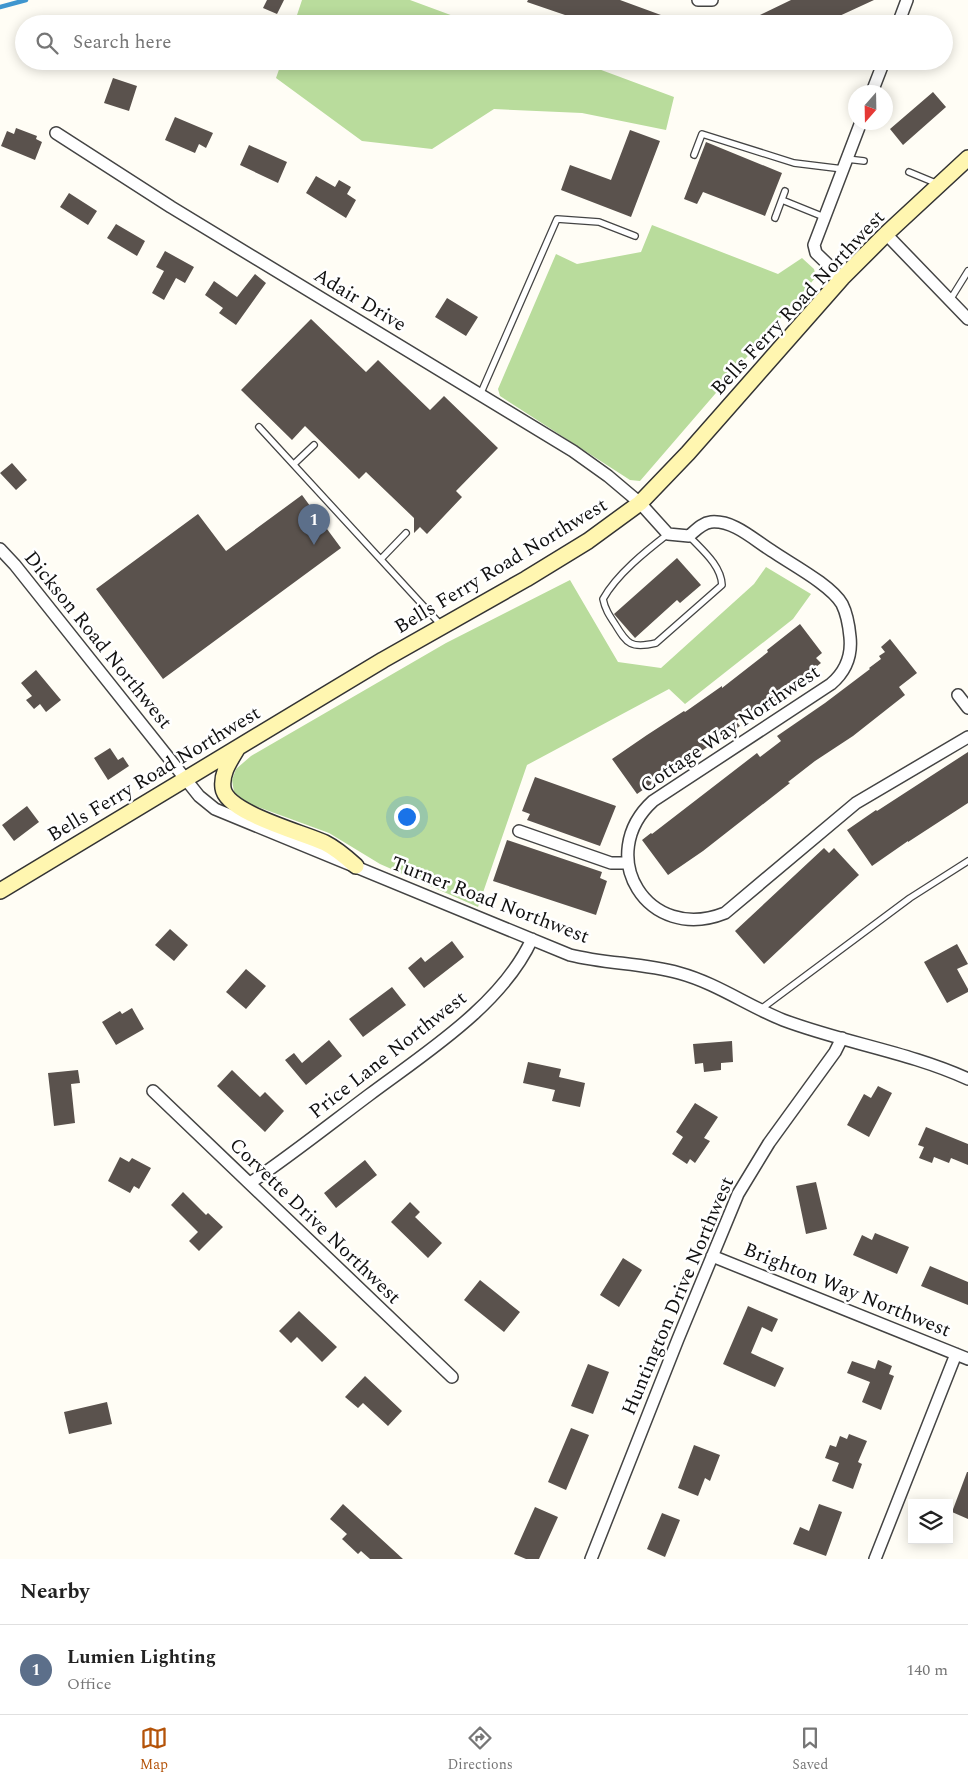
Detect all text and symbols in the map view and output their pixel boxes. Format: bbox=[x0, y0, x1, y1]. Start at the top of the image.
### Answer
search box bbox=[15, 15, 953, 70]
text: Search here bbox=[73, 28, 172, 57]
icon: search bbox=[33, 29, 61, 57]
north arrow bbox=[848, 85, 893, 130]
street label: Bells Ferry Road Northwest bbox=[704, 204, 892, 402]
street label: Adair Drive bbox=[308, 260, 412, 340]
street label: Bells Ferry Road Northwest bbox=[389, 490, 613, 642]
pin: 1 bbox=[298, 504, 330, 545]
street label: Dickson Road Northwest bbox=[17, 544, 179, 736]
street label: Cottage Way Northwest bbox=[634, 657, 826, 801]
street label: Bells Ferry Road Northwest bbox=[42, 698, 266, 850]
your location bbox=[394, 804, 420, 830]
street label: Turner Road Northwest bbox=[386, 848, 594, 952]
street label: Price Lane Northwest bbox=[303, 984, 473, 1126]
street label: Corvette Drive Northwest bbox=[222, 1131, 408, 1311]
street label: Huntington Drive Northwest bbox=[614, 1172, 742, 1420]
street label: Brighton Way Northwest bbox=[739, 1235, 955, 1345]
map controls bbox=[908, 1499, 953, 1544]
button: layers bbox=[908, 1499, 953, 1544]
text: Nearby bbox=[20, 1576, 90, 1608]
text: Lumien Lighting bbox=[67, 1643, 216, 1672]
text: 1 bbox=[32, 1658, 40, 1682]
text: 140 m bbox=[906, 1658, 948, 1682]
text: Office bbox=[67, 1672, 111, 1696]
tab: Map bbox=[140, 1724, 168, 1775]
tab: Directions bbox=[447, 1724, 513, 1775]
tab: Saved bbox=[792, 1724, 828, 1775]

